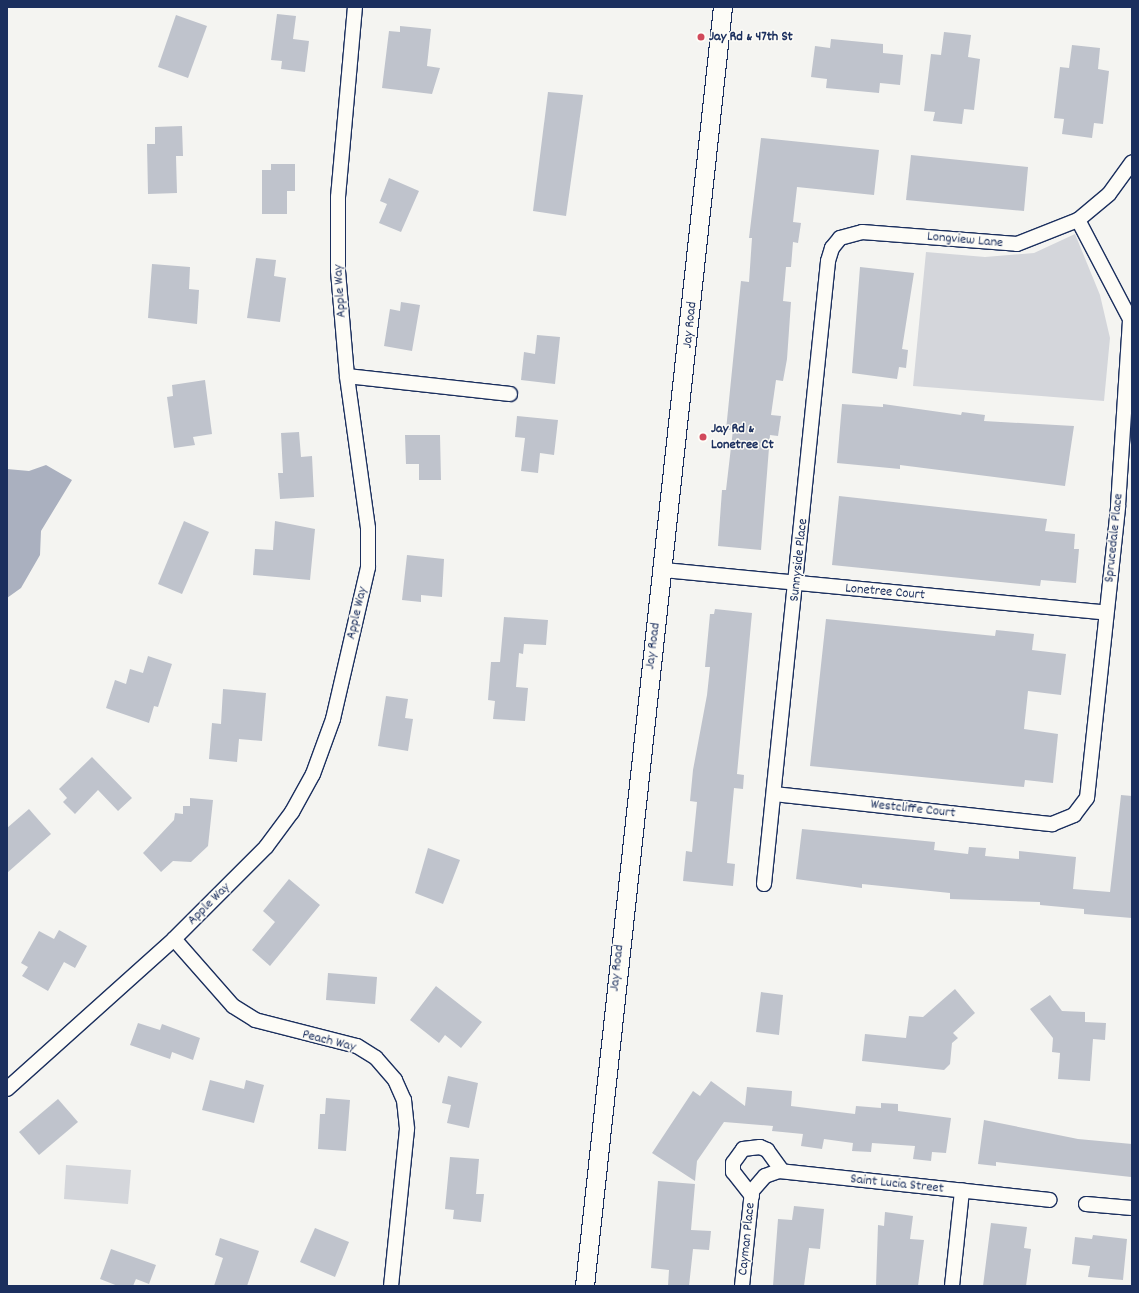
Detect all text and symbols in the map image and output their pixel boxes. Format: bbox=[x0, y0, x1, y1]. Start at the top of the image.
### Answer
place label: Jay Rd & 47th St bbox=[709, 29, 793, 45]
marker: Jay Rd & 47th St bbox=[696, 32, 706, 42]
street label: Longview Lane bbox=[926, 228, 1004, 252]
street label: Apple Way bbox=[330, 264, 350, 318]
street label: Jay Road bbox=[679, 301, 701, 349]
place label: Jay Rd & Lonetree Ct bbox=[711, 421, 774, 454]
marker: Jay Rd & Lonetree Ct bbox=[698, 432, 708, 442]
street label: Sprucedale Place bbox=[1101, 493, 1127, 583]
street label: Sunnyside Place bbox=[786, 518, 812, 602]
street label: Lonetree Court bbox=[844, 580, 926, 604]
street label: Apple Way bbox=[343, 585, 371, 641]
street label: Jay Road bbox=[642, 622, 664, 670]
street label: Westcliffe Court bbox=[870, 796, 956, 822]
street label: Apple Way bbox=[184, 879, 234, 929]
street label: Jay Road bbox=[606, 944, 628, 992]
street label: Peach Way bbox=[300, 1026, 358, 1056]
street label: Saint Lucia Street bbox=[849, 1171, 945, 1197]
street label: Cayman Place bbox=[735, 1202, 759, 1276]

